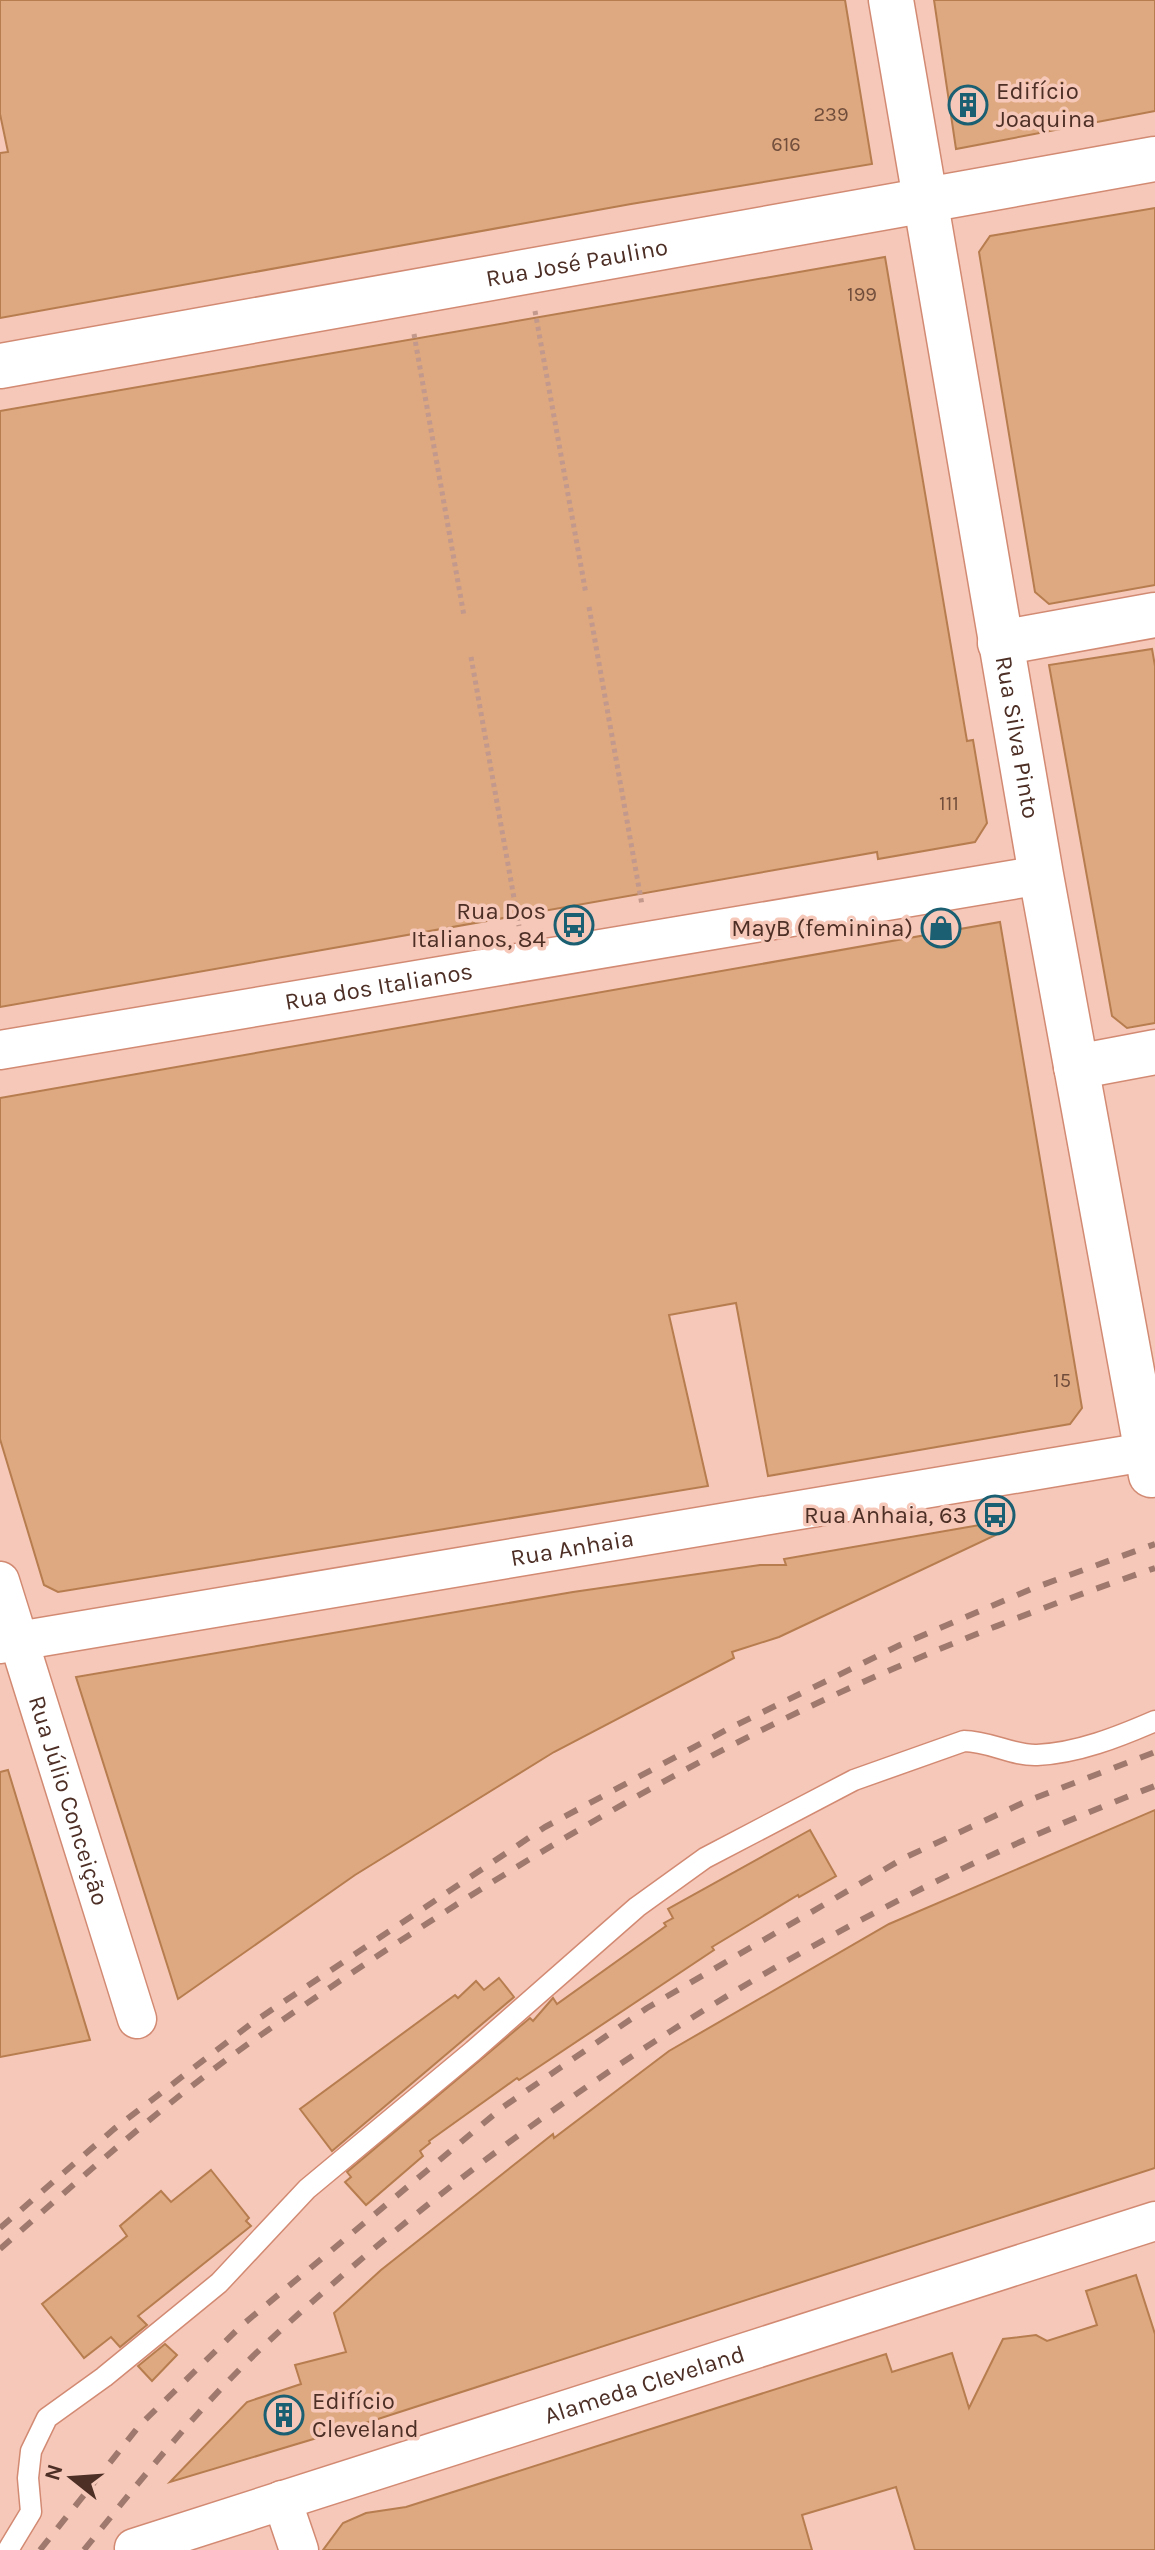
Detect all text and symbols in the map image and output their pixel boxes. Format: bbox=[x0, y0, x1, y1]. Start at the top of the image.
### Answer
place label: Edifício Joaquina bbox=[996, 77, 1095, 133]
building icon: Edifício Joaquina bbox=[947, 84, 989, 126]
house number: 239 bbox=[814, 103, 849, 126]
house number: 616 bbox=[771, 133, 801, 156]
street label: Rua José Paulino bbox=[484, 233, 670, 293]
house number: 199 bbox=[847, 283, 877, 306]
street label: Rua Silva Pinto bbox=[990, 654, 1045, 821]
house number: 111 bbox=[939, 792, 959, 815]
place label: Rua Dos Italianos, 84 bbox=[411, 897, 546, 953]
bus stop icon: Rua Dos Italianos, 84 bbox=[553, 904, 595, 946]
shop icon: MayB (feminina) bbox=[920, 907, 962, 949]
place label: MayB (feminina) bbox=[731, 914, 913, 942]
street label: Rua dos Italianos bbox=[283, 957, 475, 1016]
house number: 15 bbox=[1053, 1369, 1071, 1392]
bus stop icon: Rua Anhaia, 63 bbox=[974, 1494, 1016, 1536]
place label: Rua Anhaia, 63 bbox=[804, 1501, 967, 1529]
street label: Rua Anhaia bbox=[508, 1524, 636, 1572]
street label: Rua Júlio Conceição bbox=[23, 1692, 115, 1909]
street label: Alameda Cleveland bbox=[541, 2339, 748, 2430]
place label: Edifício Cleveland bbox=[312, 2387, 419, 2443]
building icon: Edifício Cleveland bbox=[263, 2394, 305, 2436]
north arrow bbox=[32, 2438, 112, 2518]
text: N bbox=[39, 2461, 69, 2484]

